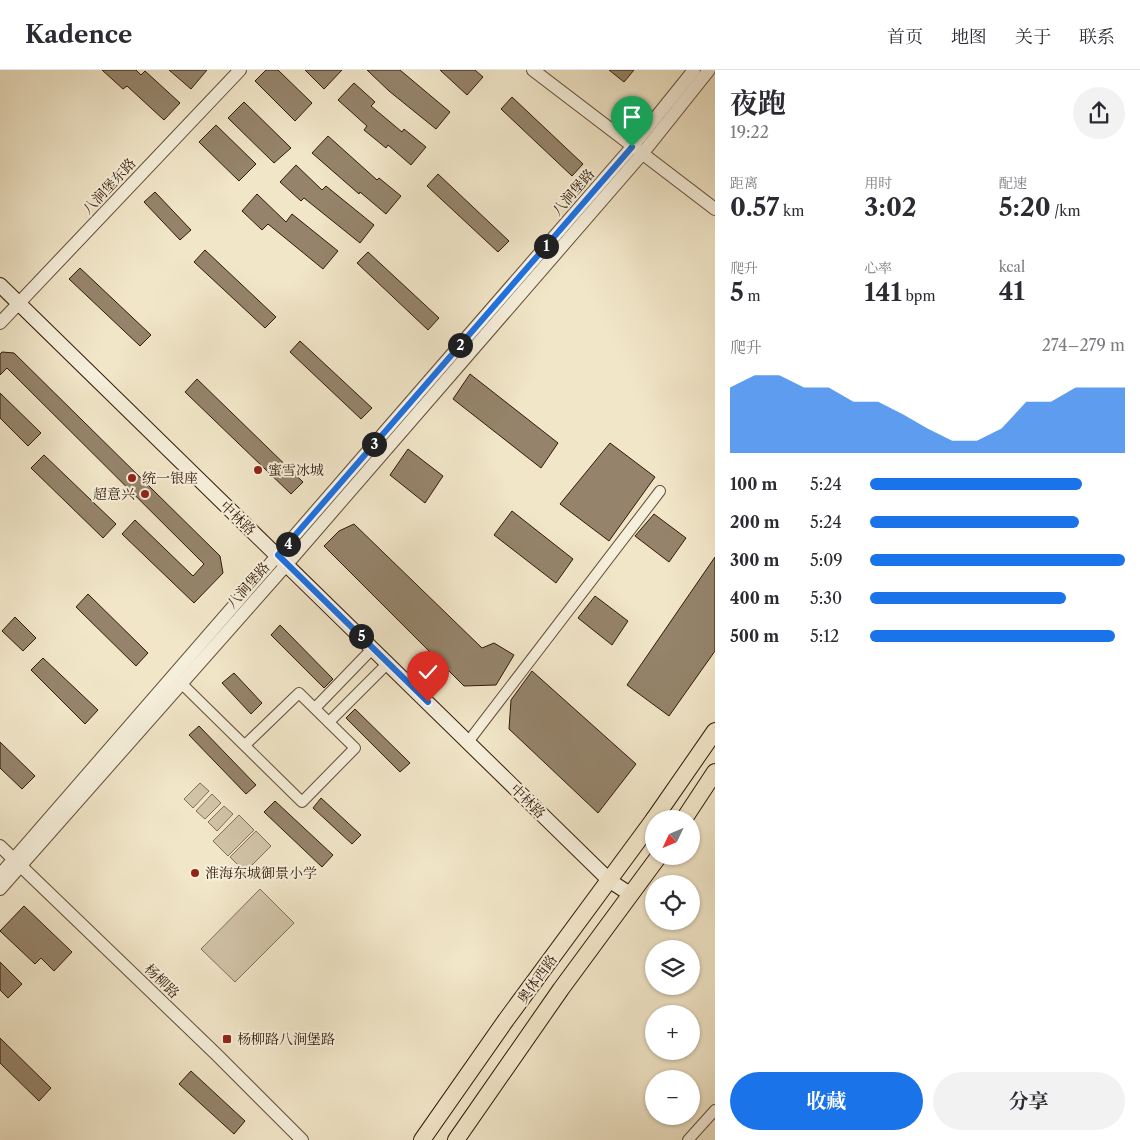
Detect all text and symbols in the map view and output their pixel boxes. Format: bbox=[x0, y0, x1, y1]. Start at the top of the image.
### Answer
text: Kadence bbox=[25, 20, 132, 49]
text: 首页 bbox=[887, 26, 923, 48]
text: 地图 bbox=[951, 26, 987, 48]
text: 关于 bbox=[1015, 26, 1051, 48]
text: 联系 bbox=[1079, 26, 1115, 48]
text: 夜跑 bbox=[730, 86, 786, 120]
button: share bbox=[1073, 87, 1125, 139]
pin bbox=[611, 96, 653, 147]
icon: arrive bbox=[618, 103, 646, 131]
text: 19:22 bbox=[730, 122, 769, 142]
street label: 八涧堡东路 bbox=[79, 154, 139, 218]
street label: 八涧堡路 bbox=[548, 165, 598, 219]
text: 距离 bbox=[730, 174, 758, 192]
text: 用时 bbox=[864, 174, 892, 192]
text: 配速 bbox=[999, 174, 1027, 192]
text: 0.57 bbox=[730, 192, 779, 223]
text: 3:02 bbox=[864, 192, 917, 223]
text: 5:20 bbox=[999, 192, 1051, 223]
text: km bbox=[779, 202, 804, 220]
text: /km bbox=[1051, 202, 1081, 220]
pin: 1 bbox=[534, 234, 558, 258]
text: 1 bbox=[543, 237, 550, 255]
text: kcal bbox=[999, 258, 1025, 276]
text: 爬升 bbox=[730, 259, 758, 277]
text: 心率 bbox=[864, 259, 892, 277]
text: 41 bbox=[999, 276, 1025, 307]
text: 5 bbox=[730, 277, 744, 308]
text: 141 bbox=[864, 277, 902, 308]
text: m bbox=[744, 287, 761, 305]
text: bpm bbox=[902, 287, 936, 305]
pin: 2 bbox=[448, 332, 472, 358]
text: 274–279 m bbox=[1042, 335, 1125, 355]
text: 2 bbox=[456, 336, 465, 354]
text: 爬升 bbox=[730, 337, 762, 357]
pin: 3 bbox=[362, 432, 386, 456]
text: 3 bbox=[371, 435, 378, 453]
place label: 蜜雪冰城 bbox=[268, 461, 324, 479]
marker: 蜜雪冰城 bbox=[252, 464, 264, 476]
place label: 统一银座 bbox=[142, 469, 198, 487]
marker: 统一银座 bbox=[126, 472, 138, 484]
text: 100 m bbox=[730, 474, 777, 494]
text: 5:24 bbox=[810, 474, 842, 494]
place label: 超意兴 bbox=[93, 485, 135, 503]
marker: 超意兴 bbox=[139, 488, 151, 500]
street label: 中林路 bbox=[217, 497, 259, 539]
text: 200 m bbox=[730, 512, 780, 532]
text: 5:24 bbox=[810, 512, 842, 532]
pin: 4 bbox=[276, 532, 300, 556]
text: 4 bbox=[284, 535, 293, 553]
text: 300 m bbox=[730, 550, 779, 570]
text: 5:09 bbox=[810, 550, 843, 570]
street label: 八涧堡路 bbox=[223, 558, 273, 612]
text: 400 m bbox=[730, 588, 780, 608]
text: 5:30 bbox=[810, 588, 842, 608]
pin: 5 bbox=[348, 624, 374, 648]
text: 500 m bbox=[730, 626, 779, 646]
text: 5:12 bbox=[810, 626, 839, 646]
text: 5 bbox=[358, 627, 365, 645]
pin bbox=[407, 651, 449, 702]
icon: check bbox=[414, 658, 442, 686]
street label: 中林路 bbox=[507, 780, 549, 822]
north arrow bbox=[645, 810, 700, 865]
map controls bbox=[645, 810, 700, 1125]
place label: 淮海东城御景小学 bbox=[205, 864, 317, 882]
marker: 淮海东城御景小学 bbox=[189, 867, 201, 879]
button: locate bbox=[645, 875, 700, 930]
button: layers bbox=[645, 940, 700, 995]
street label: 奥体西路 bbox=[513, 951, 561, 1007]
street label: 杨柳路 bbox=[141, 960, 183, 1002]
button: + bbox=[645, 1005, 700, 1060]
place label: 杨柳路八涧堡路 bbox=[237, 1030, 335, 1048]
marker: 杨柳路八涧堡路 bbox=[221, 1033, 233, 1045]
button: − bbox=[645, 1070, 700, 1125]
button: 收藏 bbox=[730, 1072, 923, 1130]
button: 分享 bbox=[933, 1072, 1125, 1130]

